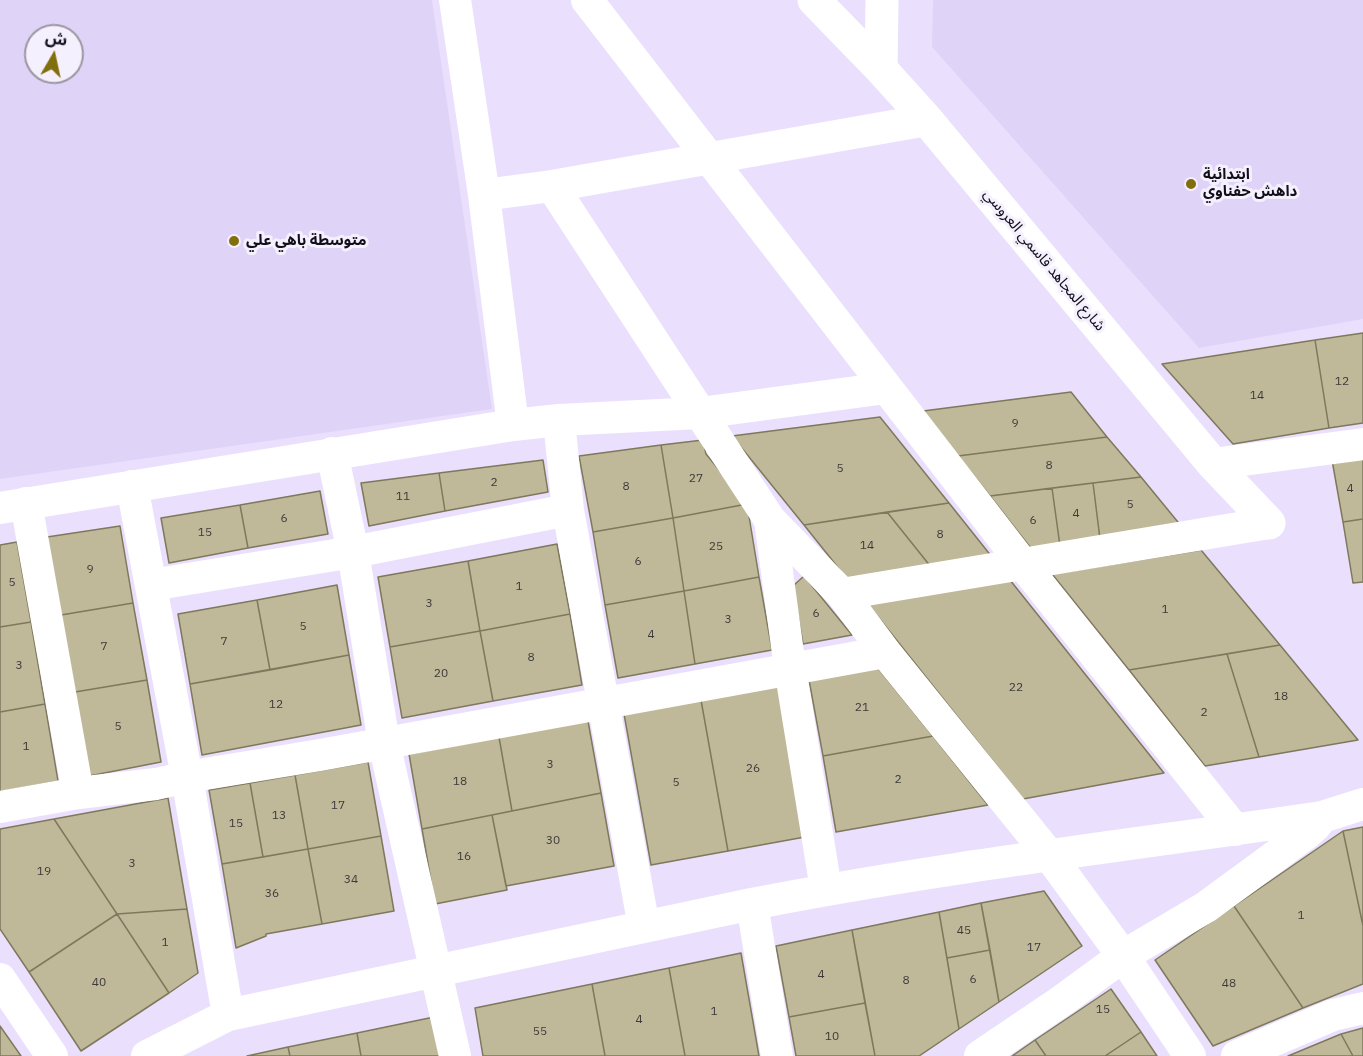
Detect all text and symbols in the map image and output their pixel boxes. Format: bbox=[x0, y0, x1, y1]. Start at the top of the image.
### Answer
north arrow bbox=[24, 24, 84, 84]
text: ش bbox=[44, 27, 69, 50]
place label: ابتدائية داهش حفناوي bbox=[1203, 166, 1297, 201]
marker: ابتدائية داهش حفناوي bbox=[1184, 177, 1198, 191]
street label: شارع المجاهد قاسمي العروسي bbox=[979, 185, 1109, 335]
place label: متوسطة باهي علي bbox=[246, 232, 366, 250]
marker: متوسطة باهي علي bbox=[227, 234, 241, 248]
house number: 12 bbox=[1335, 375, 1349, 389]
house number: 14 bbox=[1250, 389, 1264, 403]
house number: 9 bbox=[1011, 417, 1019, 431]
house number: 8 bbox=[1045, 459, 1053, 473]
house number: 5 bbox=[836, 462, 844, 476]
house number: 27 bbox=[689, 472, 703, 486]
house number: 2 bbox=[490, 476, 498, 490]
house number: 8 bbox=[622, 480, 630, 494]
house number: 4 bbox=[1346, 482, 1354, 496]
house number: 11 bbox=[396, 490, 410, 504]
house number: 5 bbox=[1126, 498, 1134, 512]
house number: 4 bbox=[1072, 507, 1080, 521]
house number: 6 bbox=[280, 512, 288, 526]
house number: 6 bbox=[1029, 514, 1037, 528]
house number: 15 bbox=[198, 526, 212, 540]
house number: 8 bbox=[936, 528, 944, 542]
house number: 14 bbox=[860, 539, 874, 553]
house number: 25 bbox=[709, 540, 723, 554]
house number: 6 bbox=[634, 555, 642, 569]
house number: 9 bbox=[86, 563, 94, 577]
house number: 5 bbox=[8, 576, 16, 590]
house number: 1 bbox=[515, 580, 523, 594]
house number: 3 bbox=[425, 597, 433, 611]
house number: 1 bbox=[1161, 603, 1169, 617]
house number: 6 bbox=[812, 607, 820, 621]
house number: 3 bbox=[724, 613, 732, 627]
house number: 5 bbox=[299, 620, 307, 634]
house number: 4 bbox=[647, 628, 655, 642]
house number: 7 bbox=[220, 635, 228, 649]
house number: 7 bbox=[100, 640, 108, 654]
house number: 8 bbox=[527, 651, 535, 665]
house number: 3 bbox=[15, 659, 23, 673]
house number: 20 bbox=[434, 667, 448, 681]
house number: 22 bbox=[1009, 681, 1023, 695]
house number: 18 bbox=[1274, 690, 1288, 704]
house number: 12 bbox=[269, 698, 283, 712]
house number: 21 bbox=[855, 701, 869, 715]
house number: 2 bbox=[1200, 706, 1208, 720]
house number: 5 bbox=[114, 720, 122, 734]
house number: 1 bbox=[22, 740, 30, 754]
house number: 3 bbox=[546, 758, 554, 772]
house number: 26 bbox=[746, 762, 760, 776]
house number: 2 bbox=[894, 773, 902, 787]
house number: 18 bbox=[453, 775, 467, 789]
house number: 5 bbox=[672, 776, 680, 790]
house number: 17 bbox=[331, 799, 345, 813]
house number: 13 bbox=[272, 809, 286, 823]
house number: 15 bbox=[229, 817, 243, 831]
house number: 30 bbox=[546, 834, 560, 848]
house number: 16 bbox=[457, 850, 471, 864]
house number: 3 bbox=[128, 857, 136, 871]
house number: 19 bbox=[37, 865, 51, 879]
house number: 34 bbox=[344, 873, 358, 887]
house number: 36 bbox=[265, 887, 279, 901]
house number: 1 bbox=[1297, 909, 1305, 923]
house number: 45 bbox=[957, 924, 971, 938]
house number: 1 bbox=[161, 936, 169, 950]
house number: 17 bbox=[1027, 941, 1041, 955]
house number: 4 bbox=[817, 968, 825, 982]
house number: 6 bbox=[969, 973, 977, 987]
house number: 8 bbox=[902, 974, 910, 988]
house number: 40 bbox=[92, 976, 106, 990]
house number: 48 bbox=[1222, 977, 1236, 991]
house number: 15 bbox=[1096, 1003, 1110, 1017]
house number: 1 bbox=[710, 1005, 718, 1019]
house number: 4 bbox=[635, 1013, 643, 1027]
house number: 55 bbox=[533, 1025, 547, 1039]
house number: 10 bbox=[825, 1030, 839, 1044]

